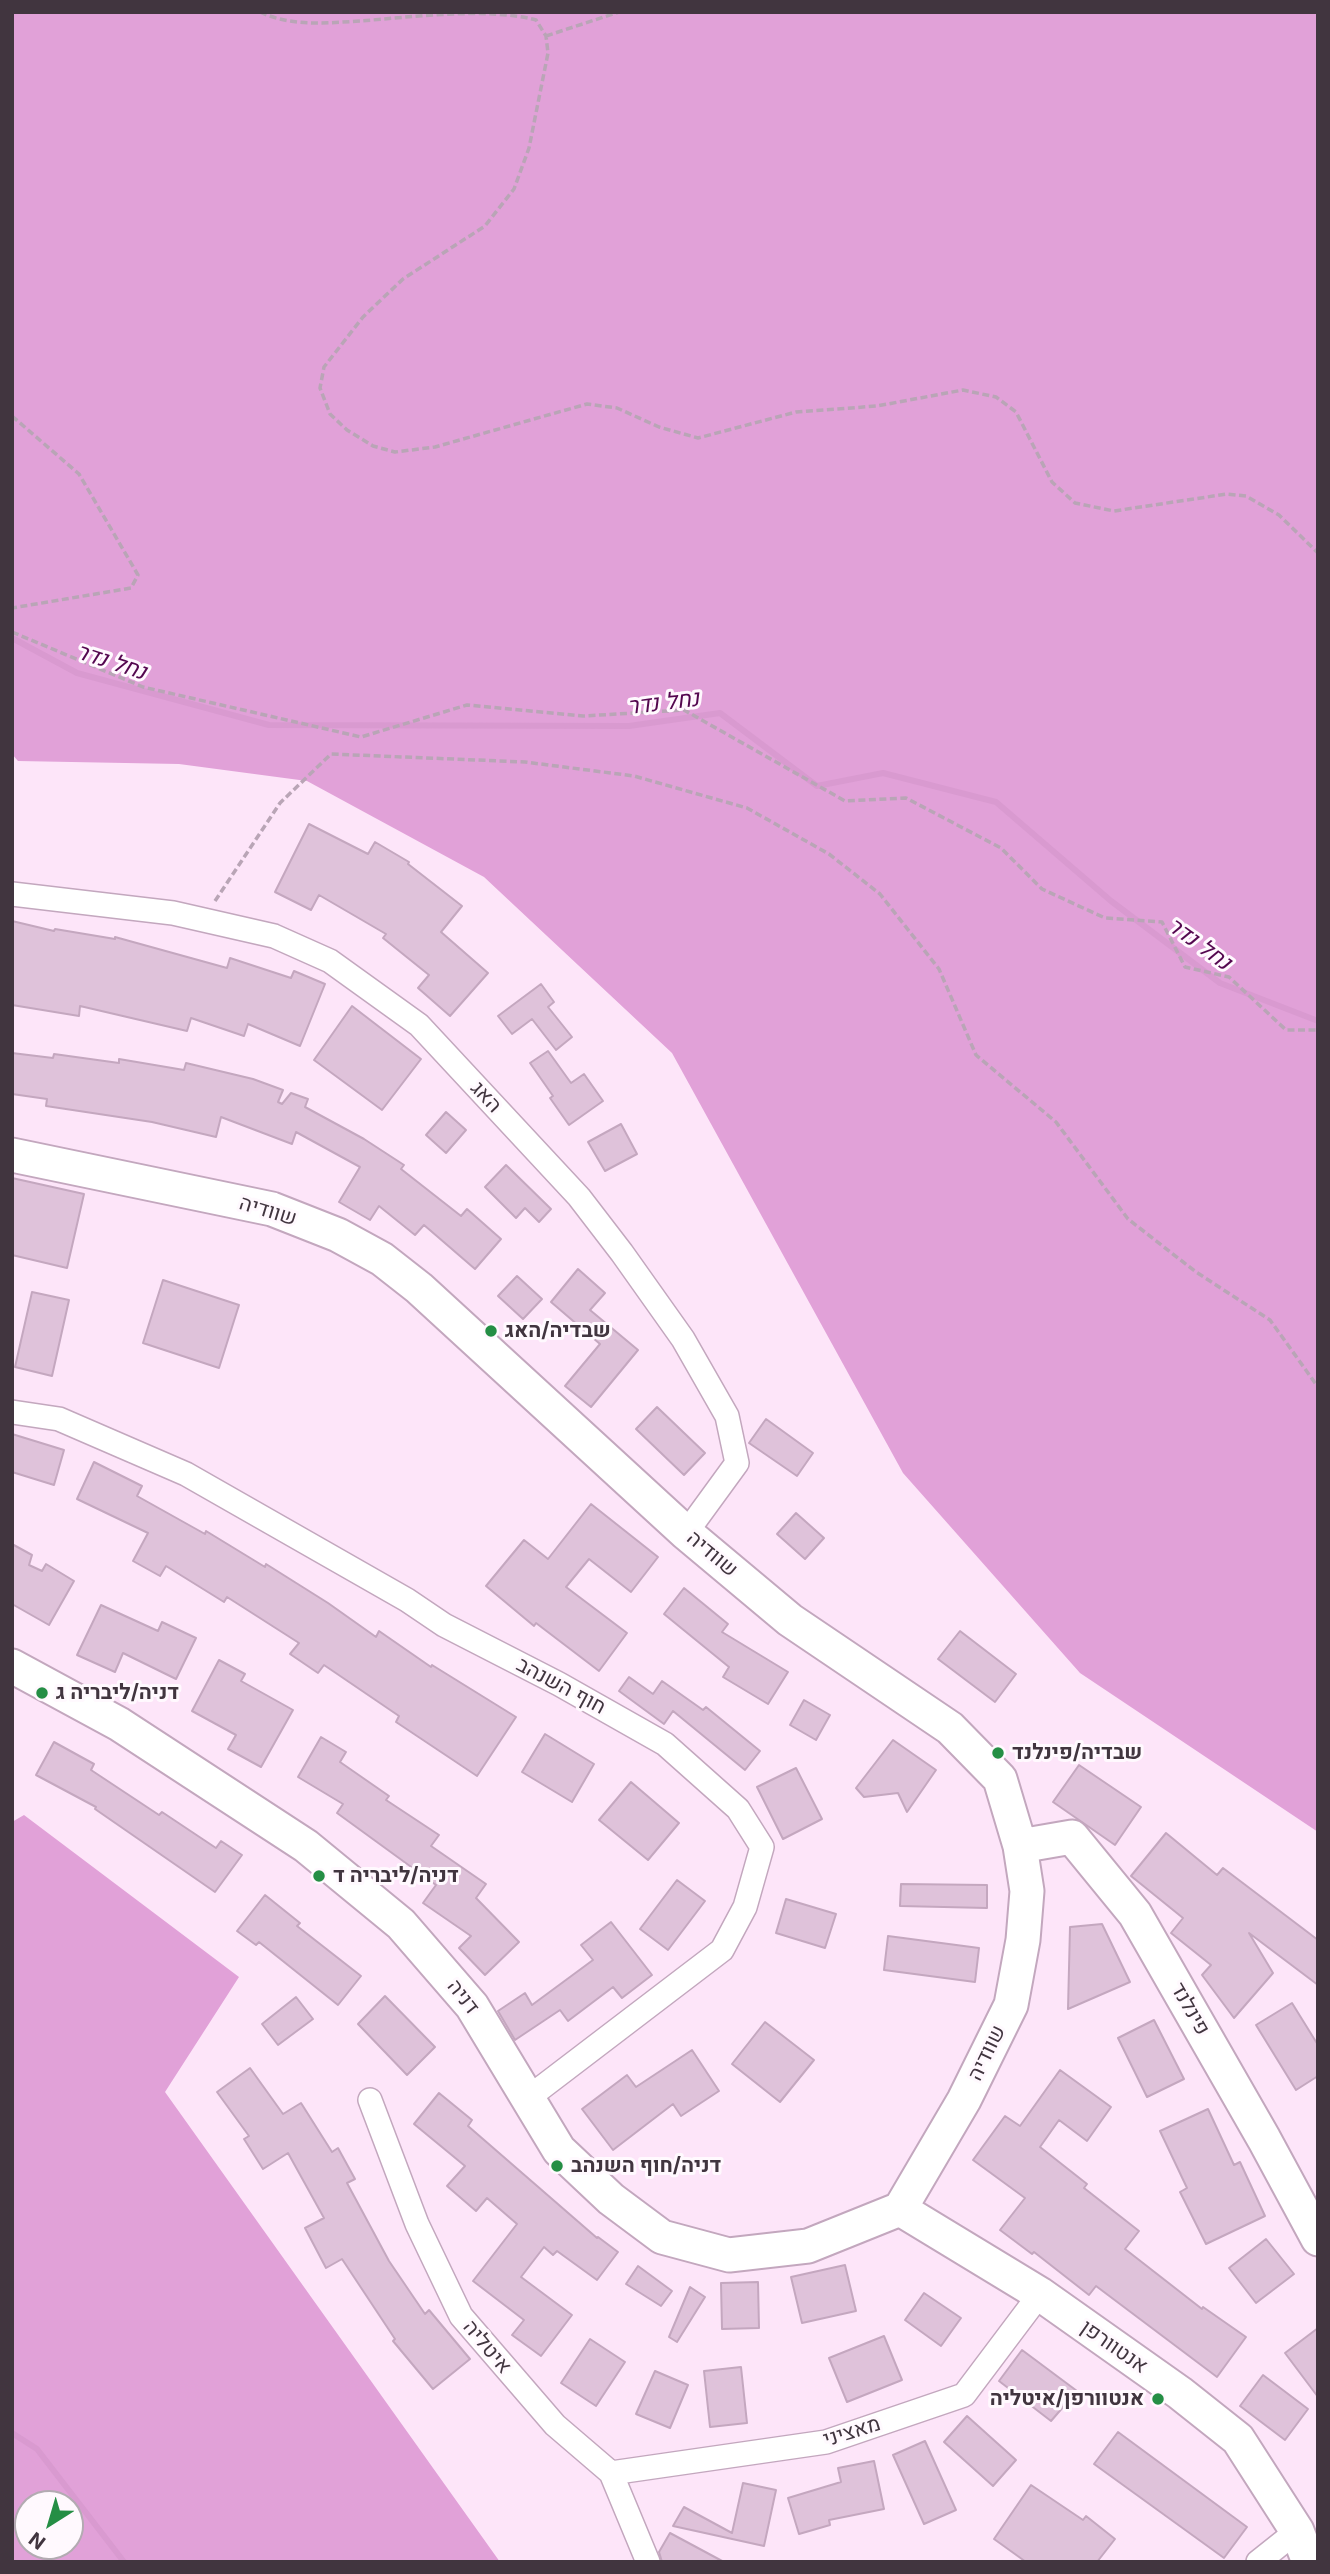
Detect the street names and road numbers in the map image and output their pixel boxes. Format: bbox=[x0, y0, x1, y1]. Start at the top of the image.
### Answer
street label: האג bbox=[465, 1076, 507, 1118]
street label: שוודיה bbox=[236, 1190, 300, 1232]
street label: שוודיה bbox=[681, 1525, 743, 1583]
street label: חוף השנהב bbox=[512, 1652, 610, 1720]
street label: דניה bbox=[442, 1975, 484, 2019]
street label: פינלנד bbox=[1165, 1978, 1215, 2040]
street label: שוודיה bbox=[963, 2021, 1011, 2085]
street label: איטליה bbox=[457, 2315, 517, 2379]
street label: אנטוורפן bbox=[1076, 2315, 1152, 2379]
street label: מאציני bbox=[820, 2411, 884, 2453]

